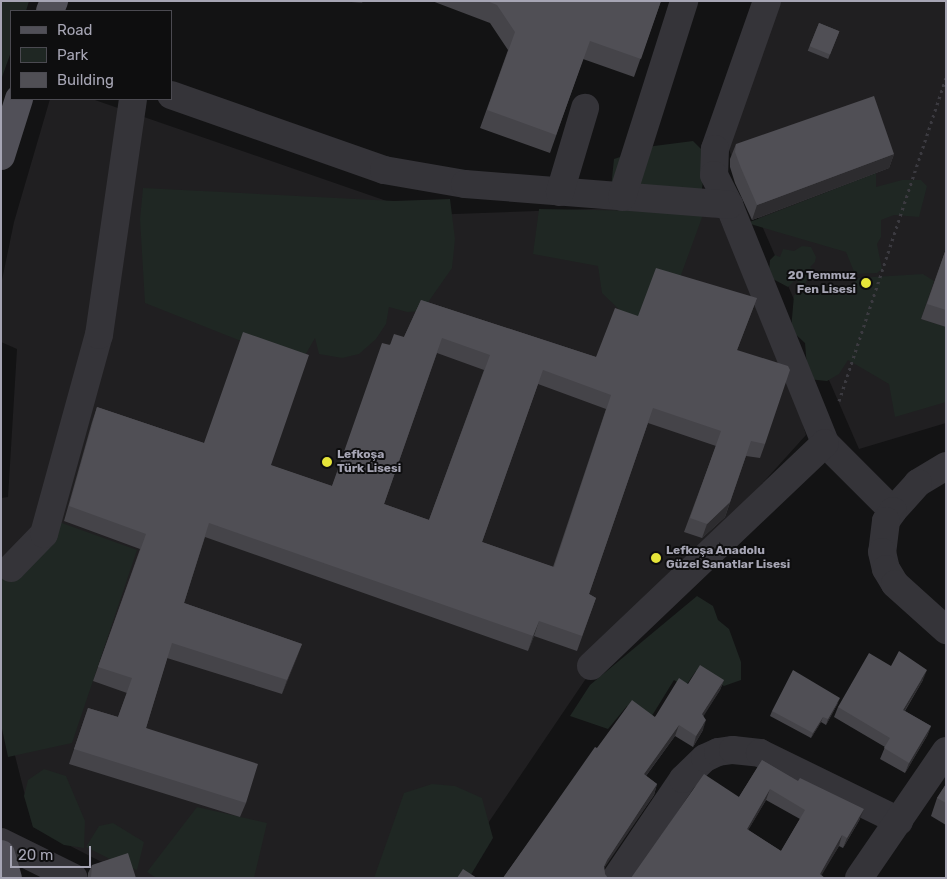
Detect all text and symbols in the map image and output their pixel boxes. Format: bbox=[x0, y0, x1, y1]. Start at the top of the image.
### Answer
legend bbox=[10, 10, 172, 100]
text: Road bbox=[57, 21, 93, 39]
text: Park bbox=[57, 46, 88, 64]
text: Building bbox=[57, 71, 114, 89]
place label: 20 Temmuz Fen Lisesi bbox=[788, 269, 856, 297]
marker: 20 Temmuz Fen Lisesi bbox=[860, 277, 872, 289]
place label: Lefkoşa Türk Lisesi bbox=[337, 448, 401, 476]
marker: Lefkoşa Türk Lisesi bbox=[321, 456, 333, 468]
place label: Lefkoşa Anadolu Güzel Sanatlar Lisesi bbox=[666, 544, 790, 572]
marker: Lefkoşa Anadolu Güzel Sanatlar Lisesi bbox=[650, 552, 662, 564]
scale bar bbox=[12, 836, 94, 868]
text: 20 m bbox=[18, 846, 53, 864]

